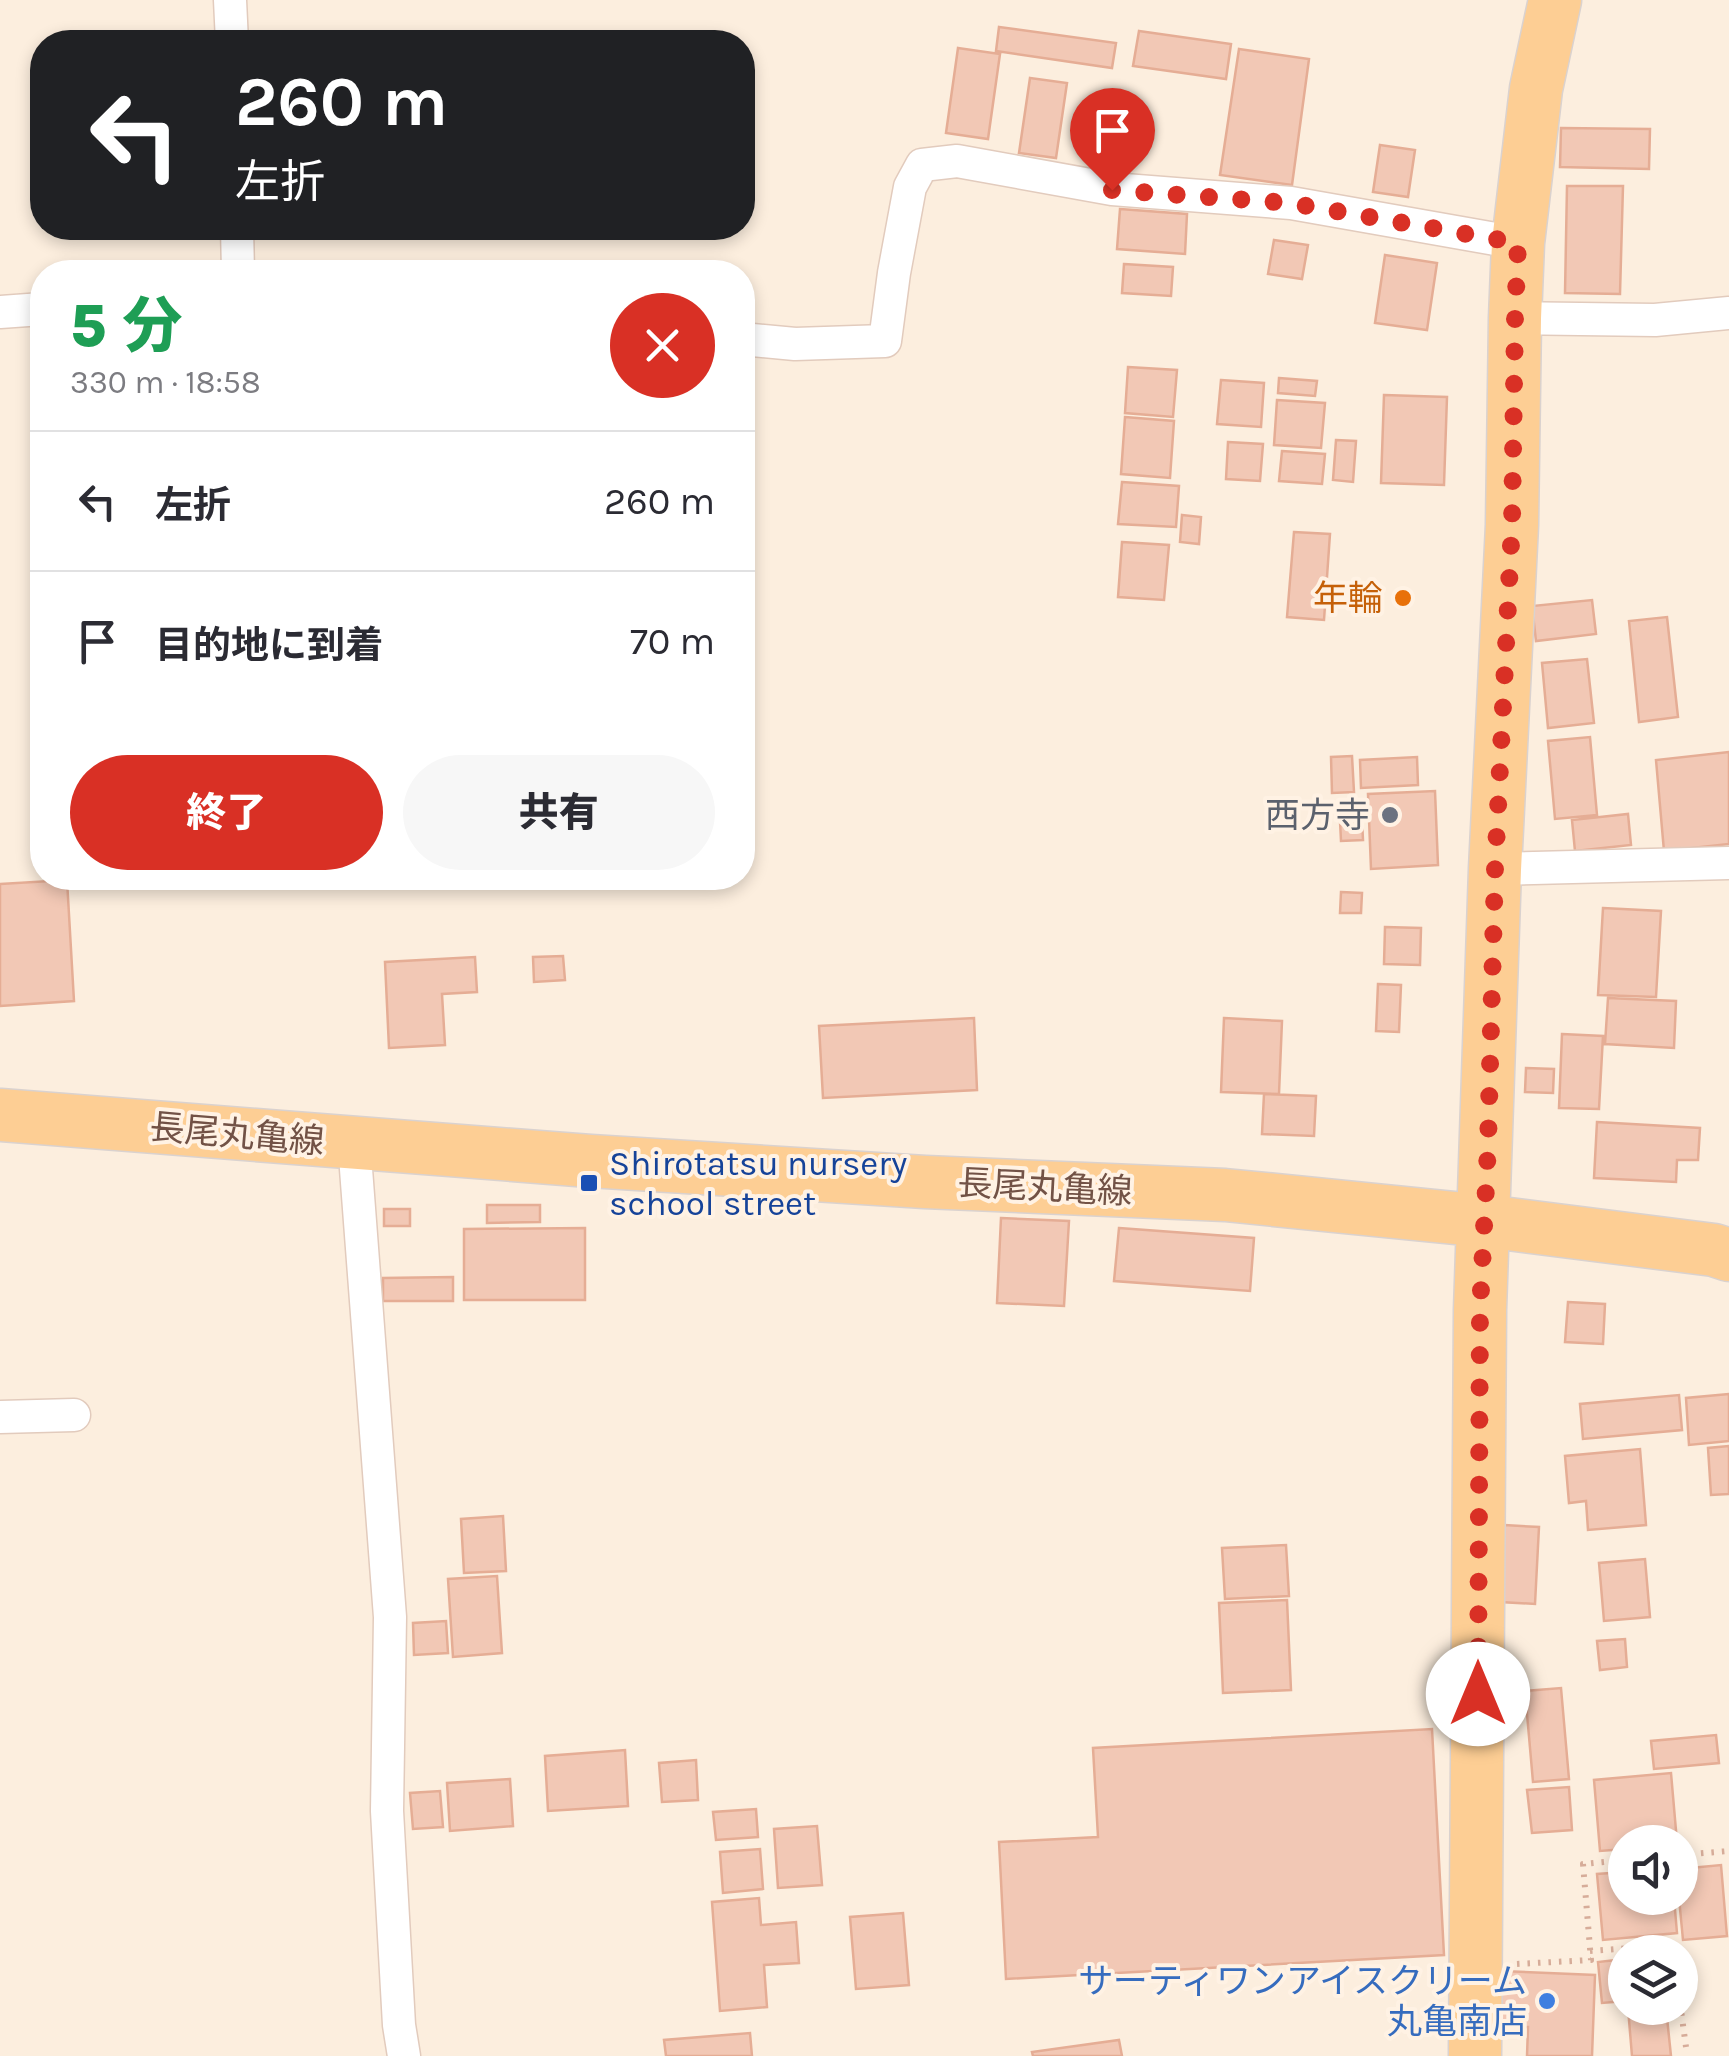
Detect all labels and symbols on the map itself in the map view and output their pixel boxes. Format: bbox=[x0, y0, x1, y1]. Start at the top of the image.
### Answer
pin bbox=[1070, 88, 1155, 191]
place label: 年輪 bbox=[1313, 578, 1383, 619]
marker: 年輪 bbox=[1392, 587, 1414, 609]
place label: 西方寺 bbox=[1265, 795, 1370, 836]
marker: 西方寺 bbox=[1379, 804, 1401, 826]
street label: 長尾丸亀線 bbox=[148, 1106, 326, 1163]
place label: Shirotatsu nursery school street bbox=[609, 1143, 907, 1224]
street label: 長尾丸亀線 bbox=[957, 1162, 1133, 1213]
marker: Shirotatsu nursery school street bbox=[578, 1172, 600, 1194]
position arrow bbox=[1426, 1642, 1530, 1746]
place label: サーティワンアイスクリーム 丸亀南店 bbox=[1078, 1961, 1527, 2042]
marker: サーティワンアイスクリーム 丸亀南店 bbox=[1536, 1990, 1558, 2012]

